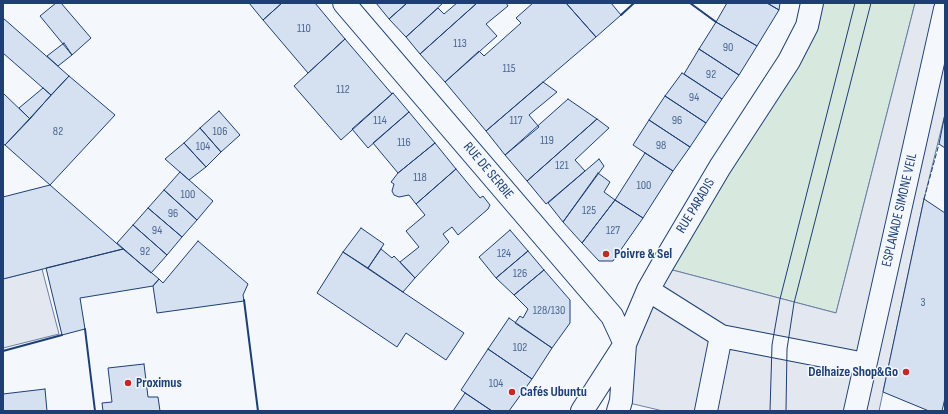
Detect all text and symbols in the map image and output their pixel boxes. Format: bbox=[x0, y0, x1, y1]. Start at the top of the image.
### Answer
house number: 110 bbox=[297, 22, 311, 36]
house number: 113 bbox=[453, 37, 467, 51]
house number: 90 bbox=[723, 41, 733, 55]
house number: 115 bbox=[502, 62, 516, 76]
house number: 92 bbox=[706, 68, 716, 82]
house number: 112 bbox=[336, 83, 350, 97]
house number: 94 bbox=[689, 91, 699, 105]
house number: 114 bbox=[373, 114, 387, 128]
house number: 117 bbox=[509, 114, 523, 128]
house number: 96 bbox=[672, 114, 682, 128]
house number: 82 bbox=[53, 125, 63, 139]
house number: 106 bbox=[213, 125, 227, 139]
house number: 119 bbox=[540, 134, 554, 148]
house number: 116 bbox=[397, 136, 411, 150]
street label: RUE DE SERBIE bbox=[459, 139, 517, 203]
house number: 98 bbox=[656, 139, 666, 153]
house number: 104 bbox=[196, 140, 210, 154]
street label: ESPLANADE SIMONE VEIL bbox=[879, 151, 921, 269]
house number: 121 bbox=[555, 159, 569, 173]
house number: 118 bbox=[413, 171, 427, 185]
street label: RUE PARADIS bbox=[673, 176, 719, 236]
house number: 100 bbox=[637, 179, 651, 193]
house number: 100 bbox=[181, 188, 195, 202]
house number: 125 bbox=[582, 204, 596, 218]
house number: 96 bbox=[168, 207, 178, 221]
house number: 94 bbox=[152, 224, 162, 238]
house number: 127 bbox=[606, 224, 620, 238]
house number: 92 bbox=[140, 245, 150, 259]
place label: Poivre & Sel bbox=[614, 246, 672, 262]
house number: 124 bbox=[497, 247, 511, 261]
marker: Poivre & Sel bbox=[601, 249, 611, 259]
house number: 126 bbox=[513, 267, 527, 281]
house number: 3 bbox=[920, 296, 926, 310]
house number: 128/130 bbox=[533, 304, 565, 318]
house number: 102 bbox=[513, 341, 527, 355]
place label: Delhaize Shop&Go bbox=[808, 364, 898, 380]
marker: Delhaize Shop&Go bbox=[901, 367, 911, 377]
place label: Proximus bbox=[136, 375, 182, 391]
house number: 104 bbox=[489, 377, 503, 391]
marker: Proximus bbox=[123, 378, 133, 388]
place label: Cafés Ubuntu bbox=[520, 384, 587, 400]
marker: Cafés Ubuntu bbox=[507, 387, 517, 397]

